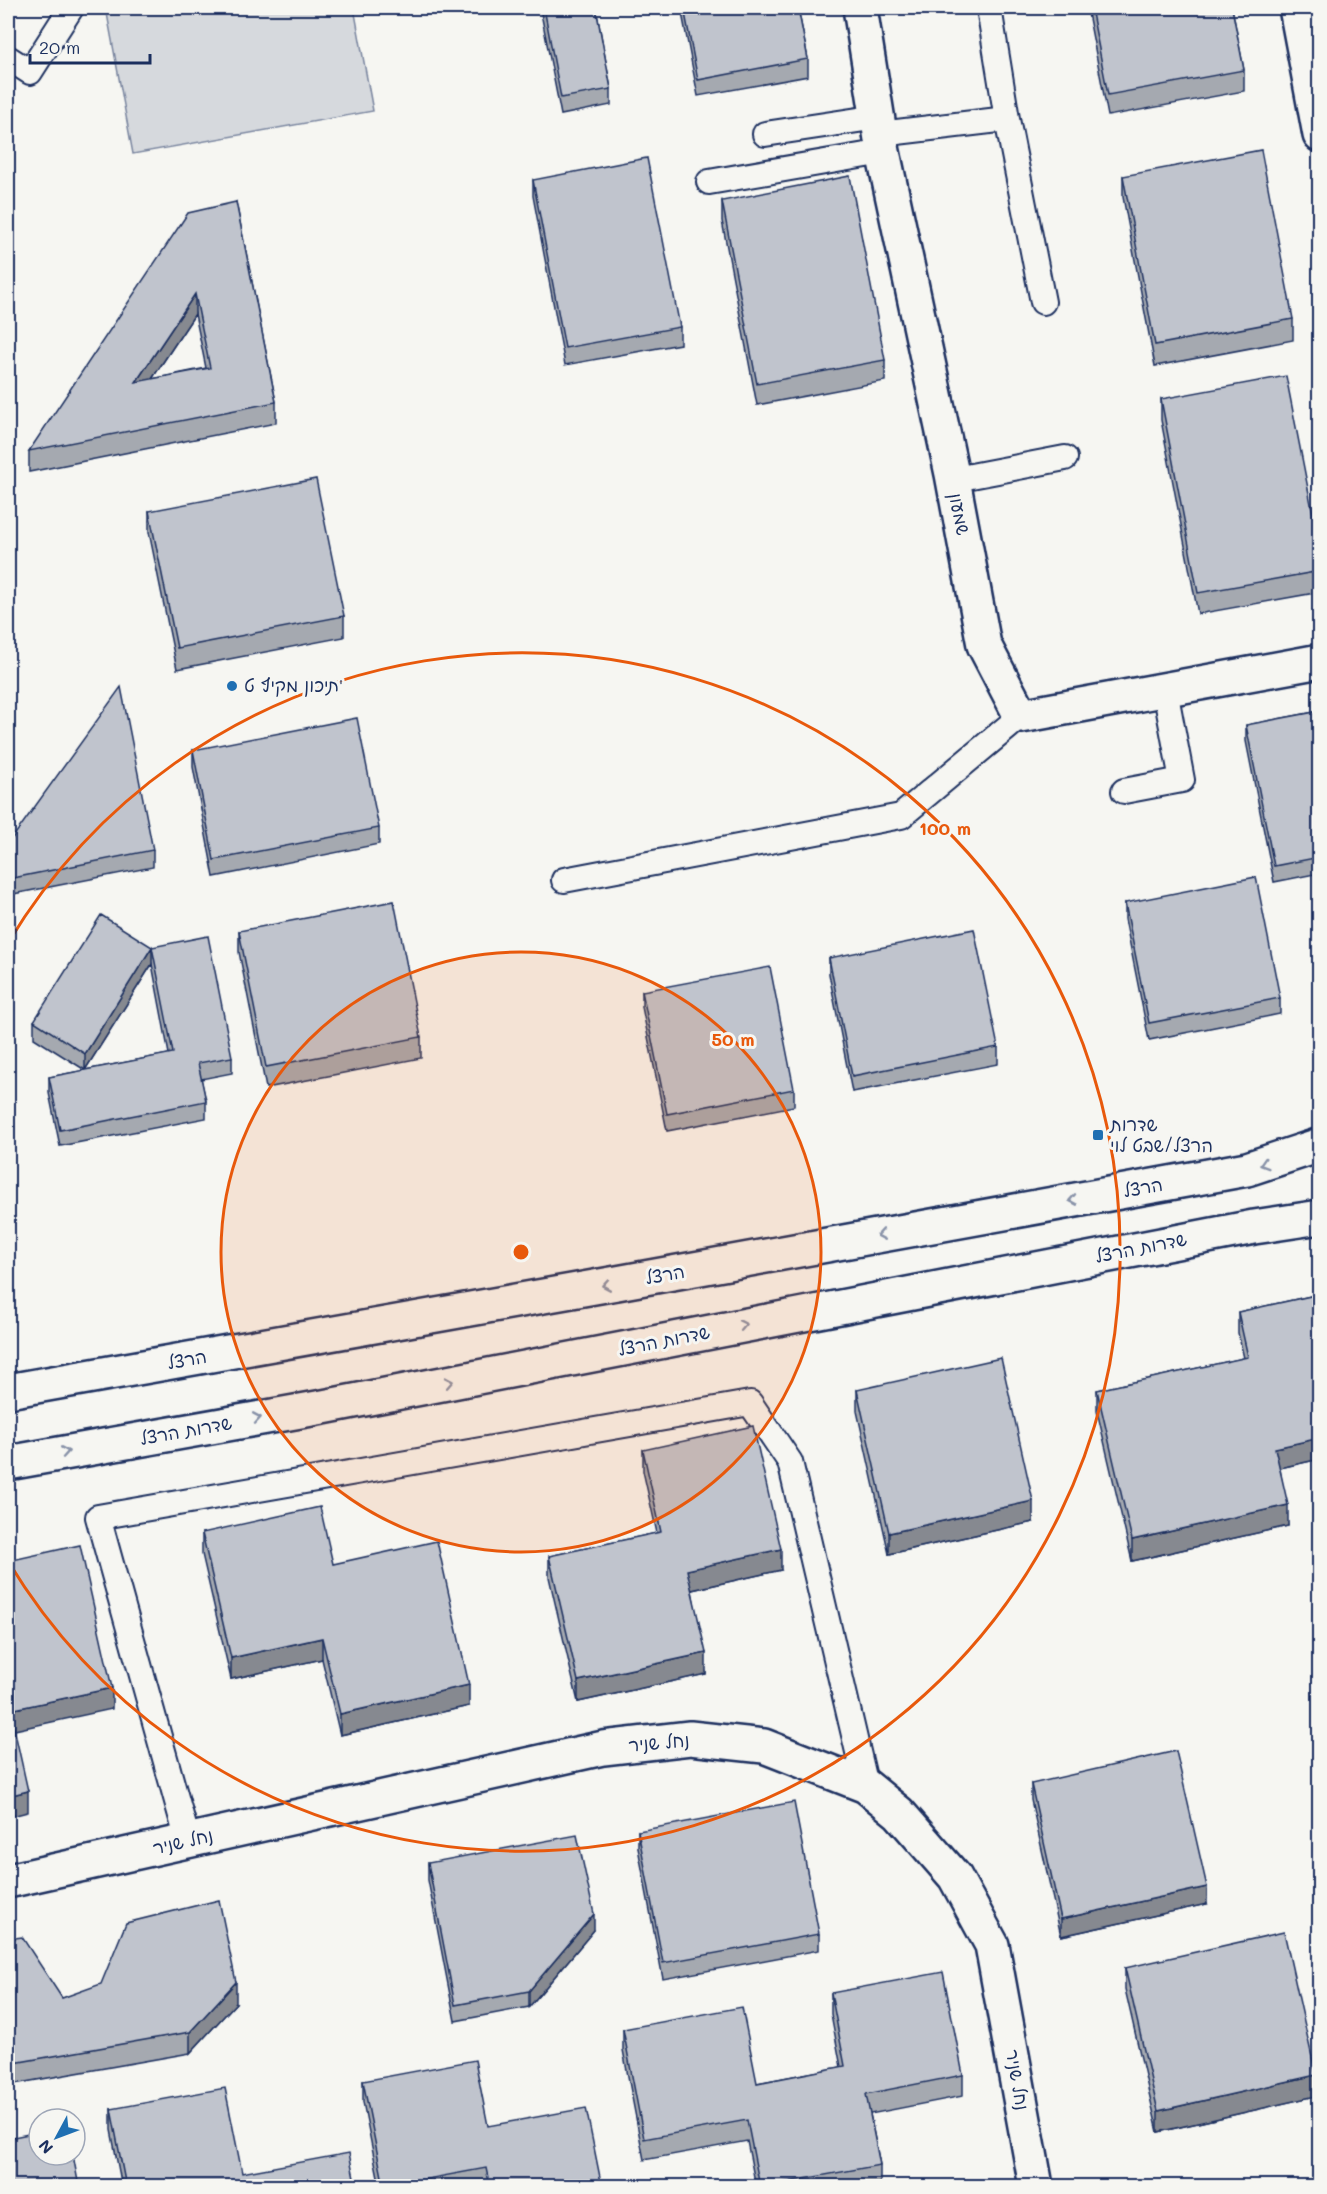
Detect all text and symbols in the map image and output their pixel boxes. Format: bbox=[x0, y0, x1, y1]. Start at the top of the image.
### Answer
scale bar bbox=[30, 27, 150, 65]
text: 20 m bbox=[39, 35, 80, 59]
street label: שמעון bbox=[944, 491, 976, 538]
place label: תיכון מקיף ט' bbox=[244, 673, 343, 697]
marker: תיכון מקיף ט' bbox=[225, 679, 239, 693]
text: 100 m bbox=[919, 816, 971, 840]
text: 50 m bbox=[712, 1027, 754, 1051]
place label: שדרות הרצל/שבט לוי bbox=[1109, 1112, 1213, 1157]
marker: שדרות הרצל/שבט לוי bbox=[1091, 1128, 1105, 1142]
one-way arrow bbox=[1259, 1156, 1270, 1169]
street label: הרצל bbox=[1121, 1172, 1164, 1202]
one-way arrow bbox=[1068, 1194, 1077, 1206]
street label: שדרות הרצל bbox=[1093, 1226, 1189, 1268]
one-way arrow bbox=[876, 1229, 885, 1241]
centre of rings bbox=[511, 1242, 531, 1262]
street label: הרצל bbox=[643, 1259, 686, 1289]
one-way arrow bbox=[602, 1279, 611, 1291]
street label: שדרות הרצל bbox=[616, 1319, 712, 1361]
one-way arrow bbox=[738, 1319, 748, 1332]
street label: הרצל bbox=[165, 1344, 208, 1374]
one-way arrow bbox=[443, 1376, 453, 1389]
street label: שדרות הרצל bbox=[138, 1410, 234, 1450]
one-way arrow bbox=[252, 1413, 262, 1425]
one-way arrow bbox=[60, 1447, 70, 1459]
street label: נחל שניר bbox=[627, 1727, 690, 1757]
street label: נחל שניר bbox=[150, 1822, 215, 1860]
street label: נחל שניר bbox=[1001, 2048, 1035, 2112]
north arrow bbox=[27, 2107, 87, 2167]
text: N bbox=[33, 2136, 57, 2159]

